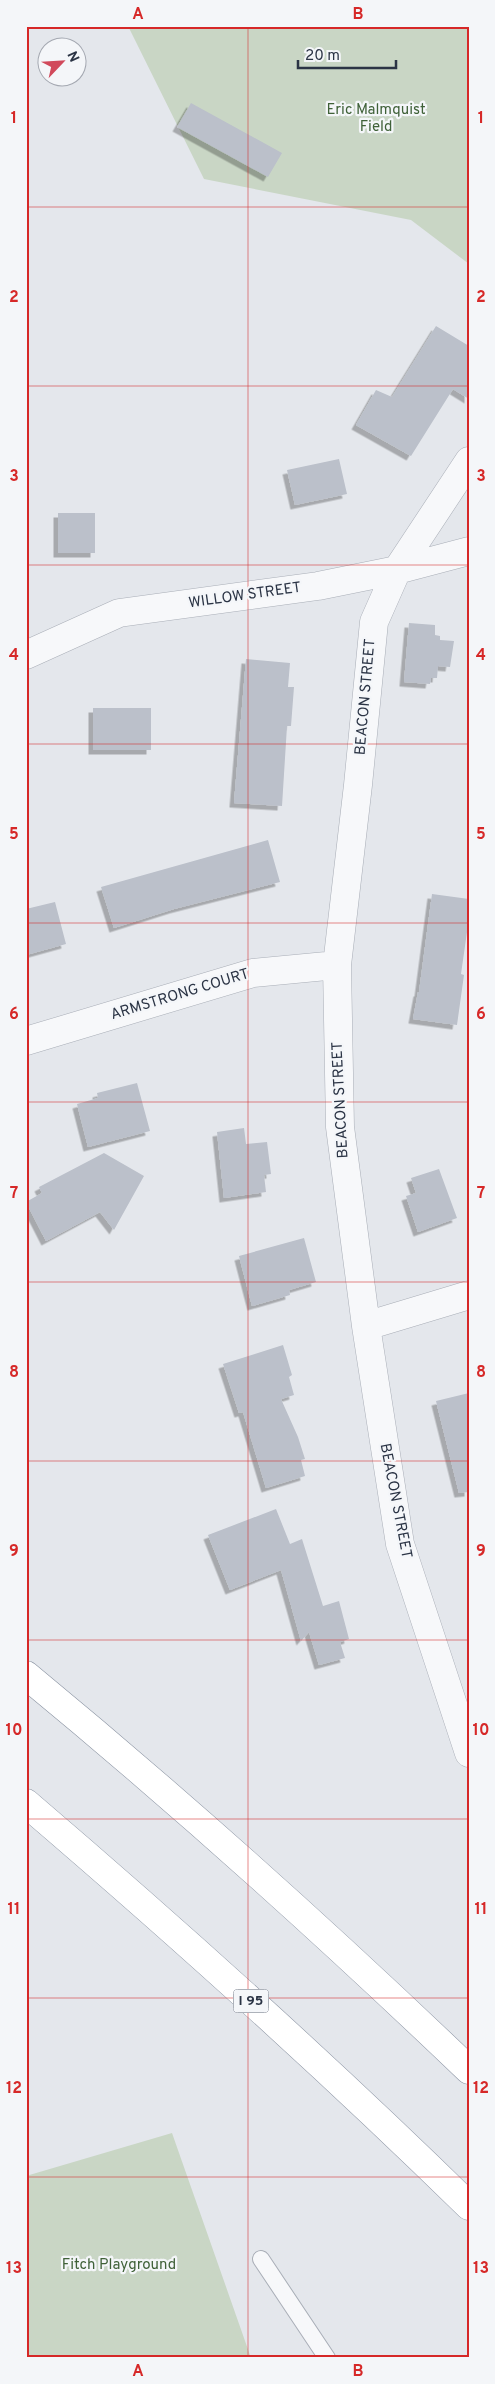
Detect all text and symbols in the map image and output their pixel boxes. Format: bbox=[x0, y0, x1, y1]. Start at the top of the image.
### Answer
text: A bbox=[132, 5, 144, 25]
text: B bbox=[352, 5, 364, 25]
north arrow bbox=[38, 38, 88, 88]
scale bar bbox=[298, 38, 395, 70]
text: 20 m bbox=[305, 47, 340, 66]
text: N bbox=[63, 49, 82, 65]
park label: Eric Malmquist Field bbox=[326, 101, 426, 137]
text: 1 bbox=[11, 109, 17, 129]
text: 1 bbox=[478, 109, 484, 129]
text: 2 bbox=[9, 288, 19, 308]
text: 2 bbox=[476, 288, 486, 308]
text: 3 bbox=[9, 467, 19, 487]
text: 3 bbox=[476, 467, 486, 487]
street label: WILLOW STREET bbox=[187, 579, 303, 613]
street label: BEACON STREET bbox=[351, 638, 381, 756]
text: 4 bbox=[9, 646, 19, 666]
text: 4 bbox=[476, 646, 486, 666]
text: 5 bbox=[9, 825, 19, 845]
text: 5 bbox=[476, 825, 486, 845]
street label: ARMSTRONG COURT bbox=[108, 965, 252, 1025]
text: 6 bbox=[9, 1005, 19, 1025]
text: 6 bbox=[476, 1005, 486, 1025]
street label: BEACON STREET bbox=[328, 1041, 354, 1159]
text: 7 bbox=[10, 1184, 18, 1204]
text: 7 bbox=[477, 1184, 485, 1204]
text: 8 bbox=[9, 1363, 19, 1383]
text: 8 bbox=[476, 1363, 486, 1383]
street label: BEACON STREET bbox=[375, 1442, 415, 1560]
text: 9 bbox=[9, 1542, 19, 1562]
text: 9 bbox=[476, 1542, 486, 1562]
text: 10 bbox=[6, 1721, 22, 1741]
text: 10 bbox=[473, 1721, 489, 1741]
text: 11 bbox=[8, 1900, 20, 1920]
text: 11 bbox=[475, 1900, 487, 1920]
road number: I 95 bbox=[234, 1990, 268, 2012]
text: 12 bbox=[6, 2079, 22, 2099]
text: 12 bbox=[473, 2079, 489, 2099]
park label: Fitch Playground bbox=[62, 2256, 176, 2275]
text: 13 bbox=[6, 2259, 22, 2279]
text: 13 bbox=[473, 2259, 489, 2279]
text: A bbox=[132, 2362, 144, 2382]
text: B bbox=[352, 2362, 364, 2382]

